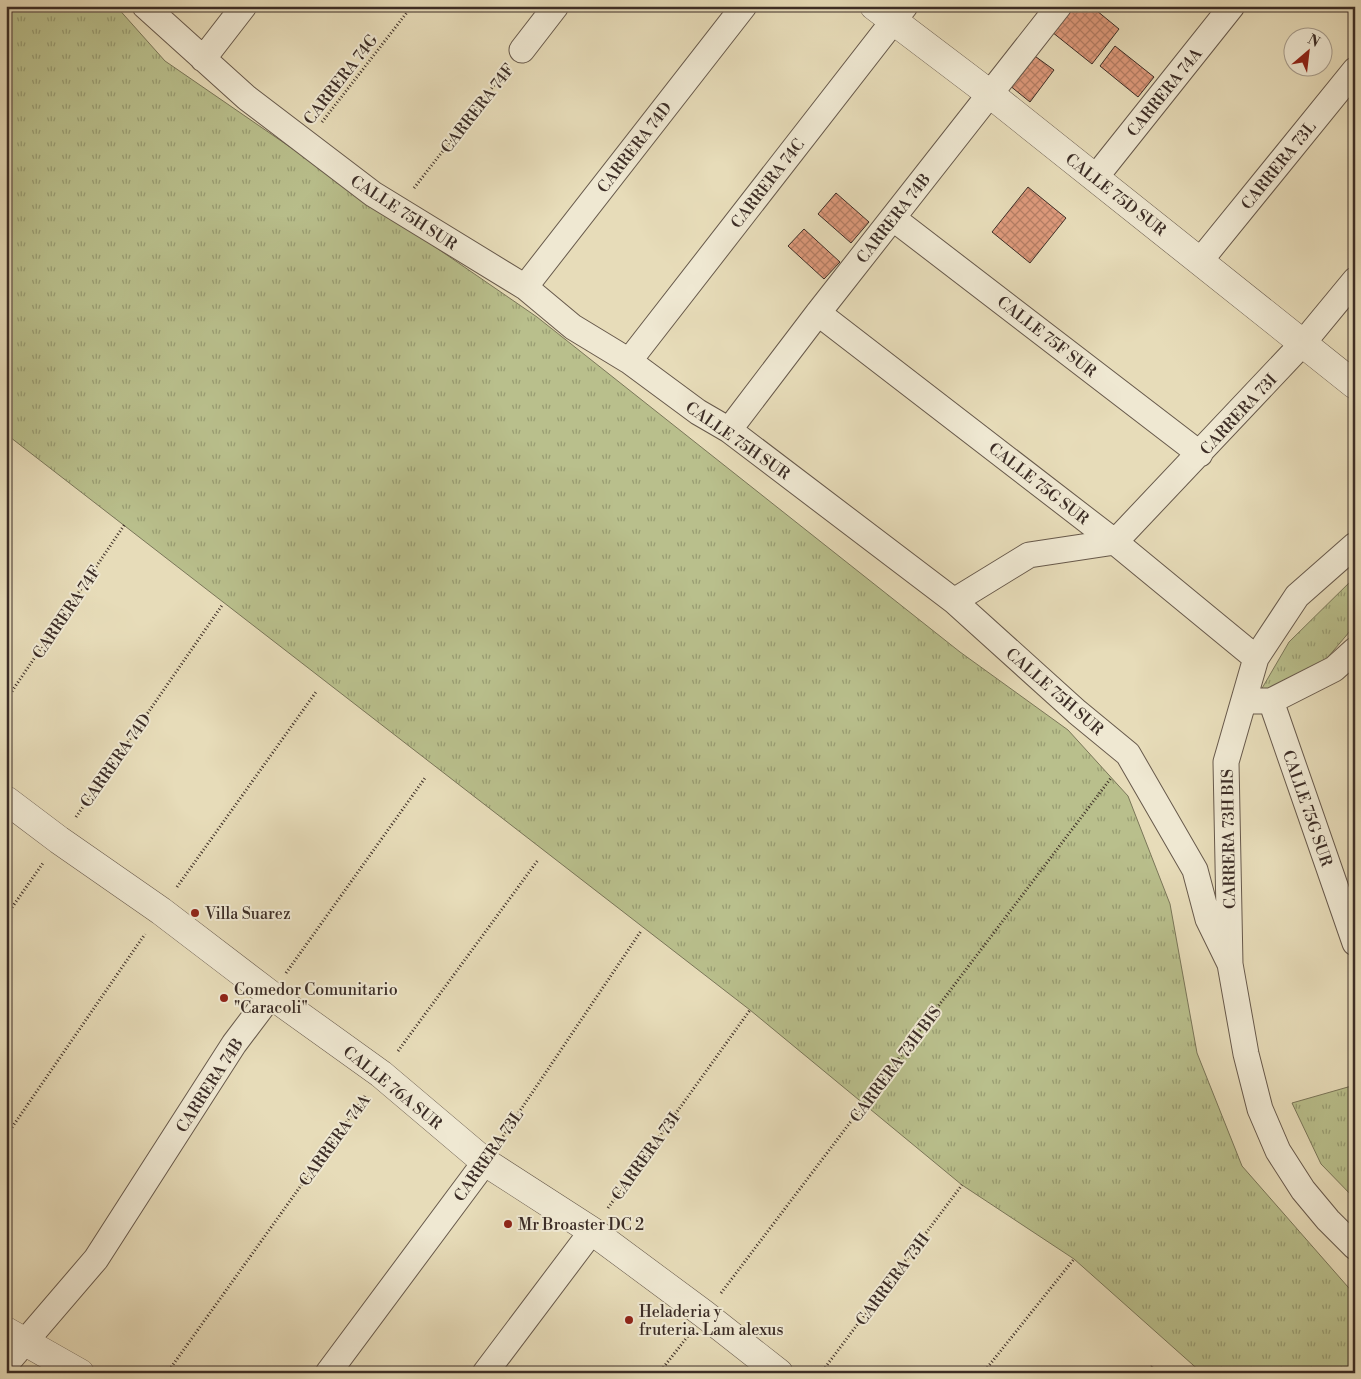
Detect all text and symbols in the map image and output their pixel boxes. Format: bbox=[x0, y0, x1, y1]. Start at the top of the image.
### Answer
north arrow bbox=[1284, 28, 1334, 78]
street label: CARRERA 74G bbox=[299, 30, 382, 129]
text: N bbox=[1305, 31, 1323, 52]
street label: CARRERA 74A bbox=[1123, 43, 1207, 141]
street label: CARRERA 74F bbox=[437, 60, 519, 157]
street label: CARRERA 74D bbox=[593, 98, 676, 197]
street label: CARRERA 73L bbox=[1237, 117, 1321, 214]
street label: CARRERA 74C bbox=[727, 135, 809, 232]
street label: CALLE 75D SUR bbox=[1061, 149, 1170, 241]
street label: CARRERA 74B bbox=[852, 170, 935, 268]
street label: CALLE 75H SUR bbox=[347, 171, 461, 255]
street label: CALLE 75F SUR bbox=[993, 292, 1101, 382]
street label: CARRERA 73I bbox=[1196, 370, 1281, 459]
street label: CALLE 75H SUR bbox=[681, 397, 794, 485]
street label: CALLE 75G SUR bbox=[984, 438, 1093, 530]
street label: CARRERA 74F bbox=[28, 562, 105, 663]
street label: CALLE 75H SUR bbox=[1001, 644, 1108, 740]
street label: CARRERA 74D bbox=[76, 710, 155, 811]
street label: CALLE 75G SUR bbox=[1278, 748, 1337, 870]
street label: CARRERA 73H BIS bbox=[1218, 769, 1240, 909]
place label: Villa Suarez bbox=[204, 904, 291, 924]
marker: Villa Suarez bbox=[189, 907, 201, 919]
place label: Comedor Comunitario "Caracoli" bbox=[234, 980, 398, 1018]
marker: Comedor Comunitario "Caracoli" bbox=[218, 992, 230, 1004]
street label: CARRERA 73H BIS bbox=[846, 1003, 946, 1127]
street label: CARRERA 74B bbox=[172, 1035, 248, 1137]
street label: CALLE 76A SUR bbox=[339, 1042, 447, 1134]
street label: CARRERA 74A bbox=[295, 1090, 375, 1190]
street label: CARRERA 73L bbox=[450, 1105, 528, 1206]
street label: CARRERA 73I bbox=[607, 1109, 684, 1204]
place label: Mr Broaster DC 2 bbox=[518, 1215, 644, 1235]
marker: Mr Broaster DC 2 bbox=[502, 1218, 514, 1230]
street label: CARRERA 73H bbox=[852, 1229, 934, 1330]
place label: Heladeria y fruteria. Lam alexus bbox=[639, 1302, 783, 1340]
marker: Heladeria y fruteria. Lam alexus bbox=[623, 1314, 635, 1326]

